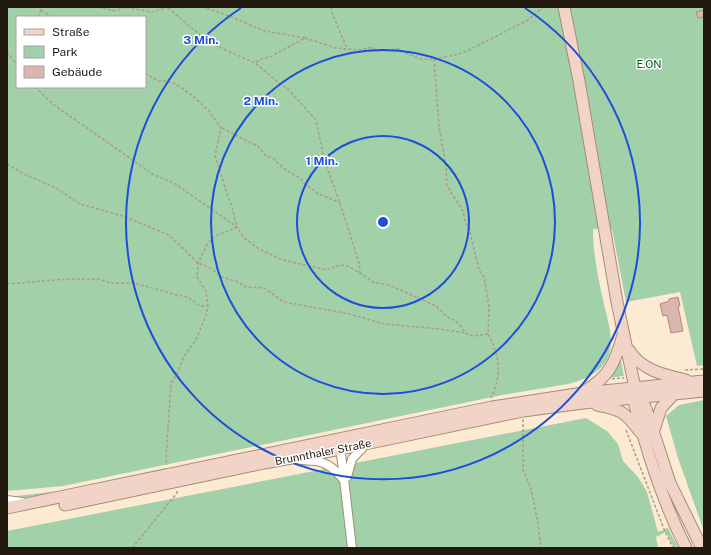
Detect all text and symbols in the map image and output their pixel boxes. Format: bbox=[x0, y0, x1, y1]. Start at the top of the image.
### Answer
legend bbox=[16, 16, 146, 88]
text: Straße bbox=[52, 25, 90, 39]
text: 3 Min. bbox=[183, 33, 219, 47]
text: Park bbox=[52, 45, 78, 59]
park label: E.ON bbox=[636, 58, 662, 70]
text: Gebäude bbox=[52, 65, 102, 79]
text: 2 Min. bbox=[244, 94, 278, 108]
text: 1 Min. bbox=[306, 154, 338, 168]
centre of rings bbox=[376, 215, 390, 229]
street label: Brunnthaler Straße bbox=[274, 437, 372, 467]

